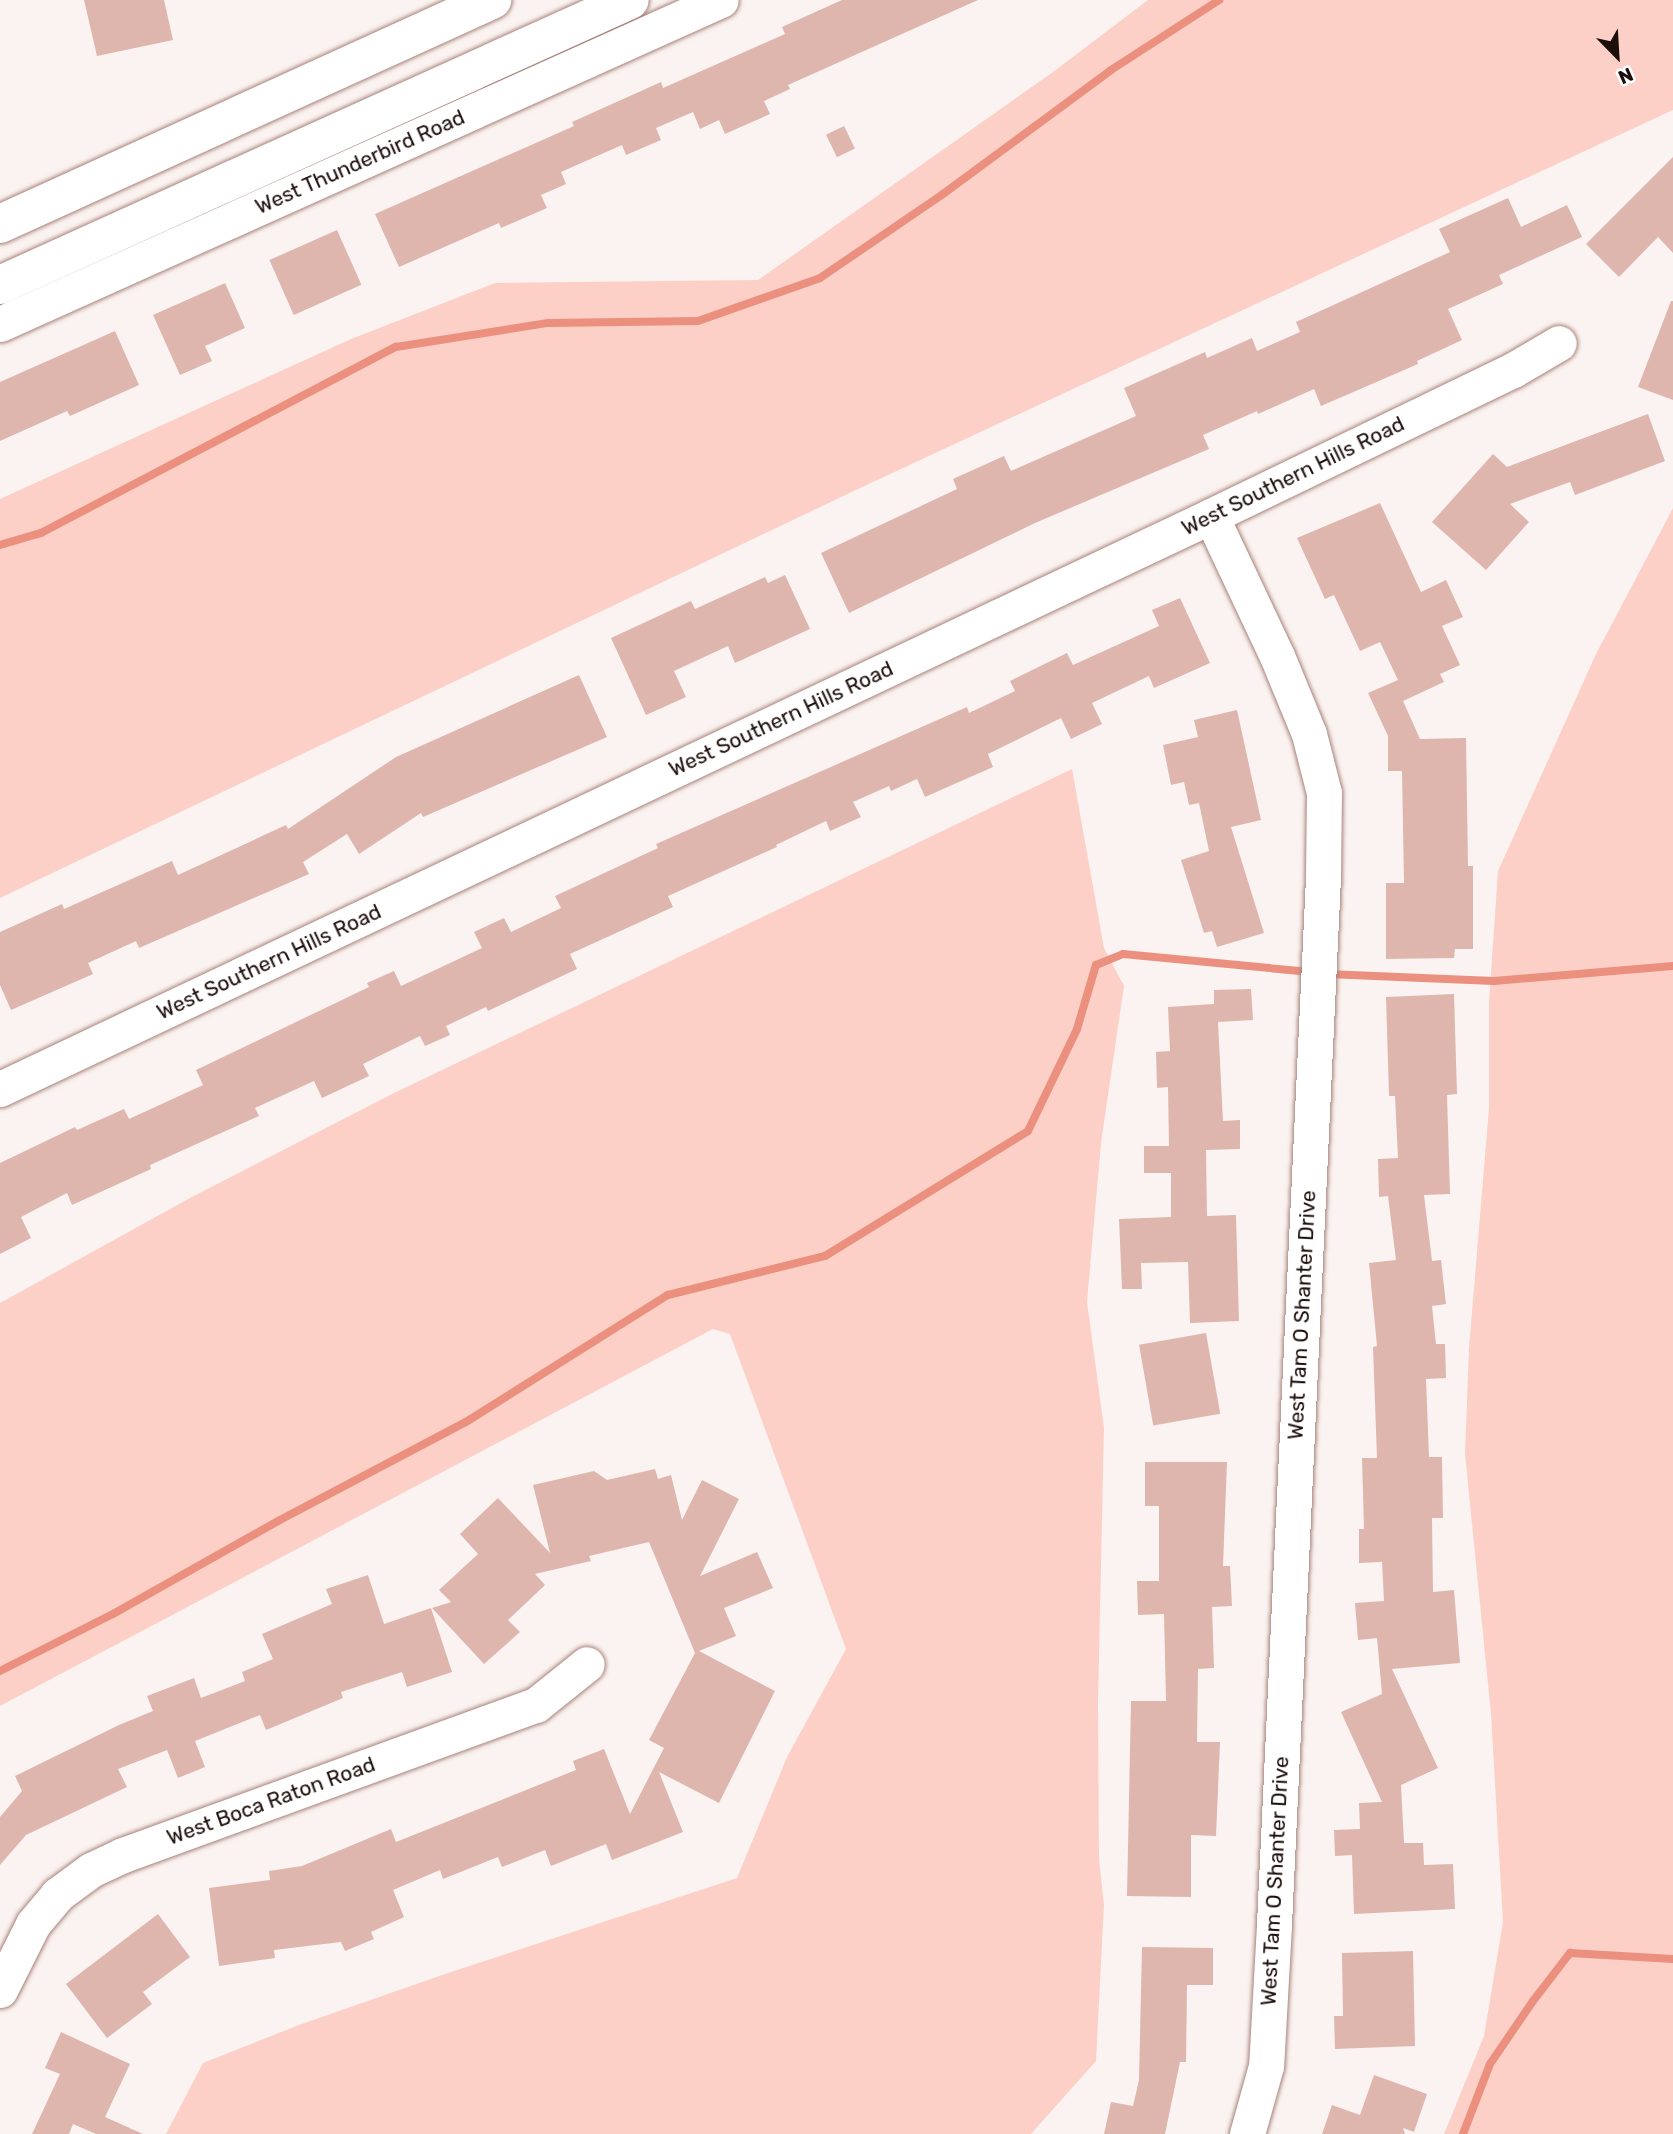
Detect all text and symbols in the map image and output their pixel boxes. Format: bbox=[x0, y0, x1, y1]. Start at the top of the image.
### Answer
north arrow bbox=[1582, 21, 1652, 91]
text: N bbox=[1615, 62, 1637, 89]
street label: West Thunderbird Road bbox=[251, 104, 469, 220]
street label: West Southern Hills Road bbox=[1178, 411, 1408, 541]
street label: West Southern Hills Road bbox=[665, 656, 897, 782]
street label: West Southern Hills Road bbox=[153, 899, 385, 1025]
street label: West Tam O Shanter Drive bbox=[1283, 1189, 1321, 1441]
street label: West Boca Raton Road bbox=[163, 1752, 379, 1850]
street label: West Tam O Shanter Drive bbox=[1256, 1755, 1294, 2007]

